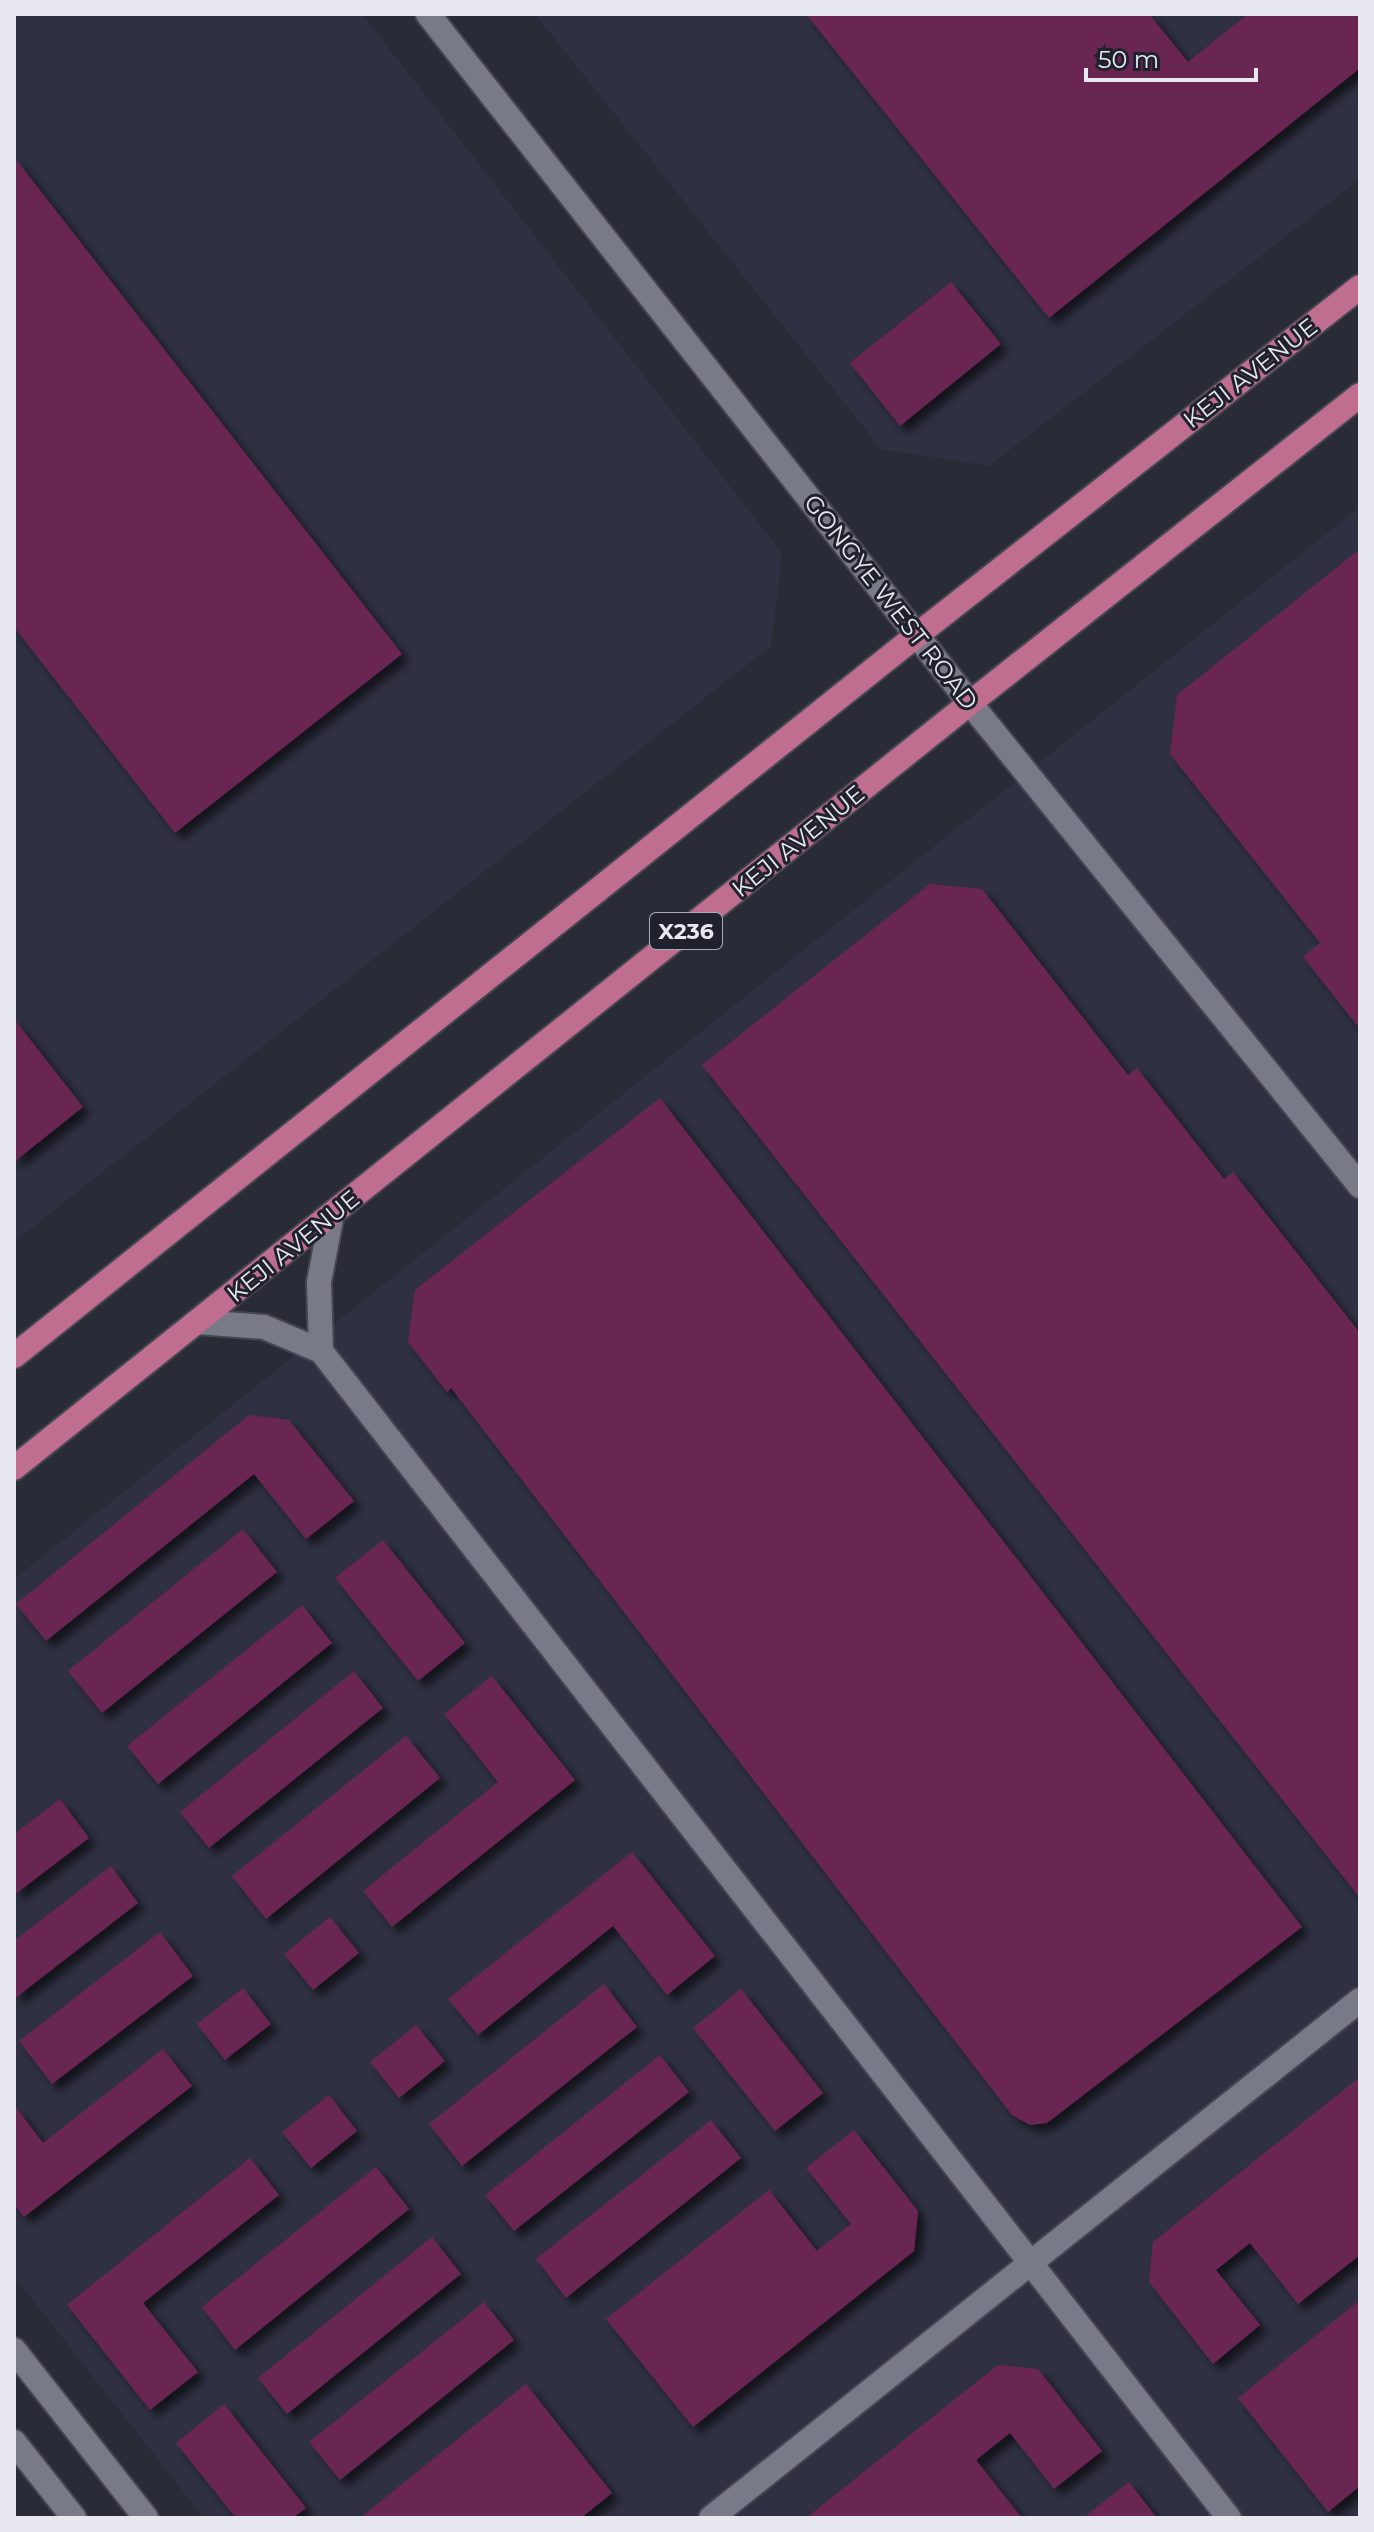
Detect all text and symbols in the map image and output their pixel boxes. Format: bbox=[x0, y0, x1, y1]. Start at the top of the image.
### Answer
scale bar bbox=[1086, 32, 1256, 82]
text: 50 m bbox=[1098, 45, 1159, 74]
street label: KEJI AVENUE bbox=[1177, 312, 1323, 434]
street label: GONGYE WEST ROAD bbox=[798, 489, 984, 715]
street label: KEJI AVENUE bbox=[726, 779, 870, 903]
road number: X236 bbox=[650, 913, 722, 949]
street label: KEJI AVENUE bbox=[221, 1184, 365, 1308]

